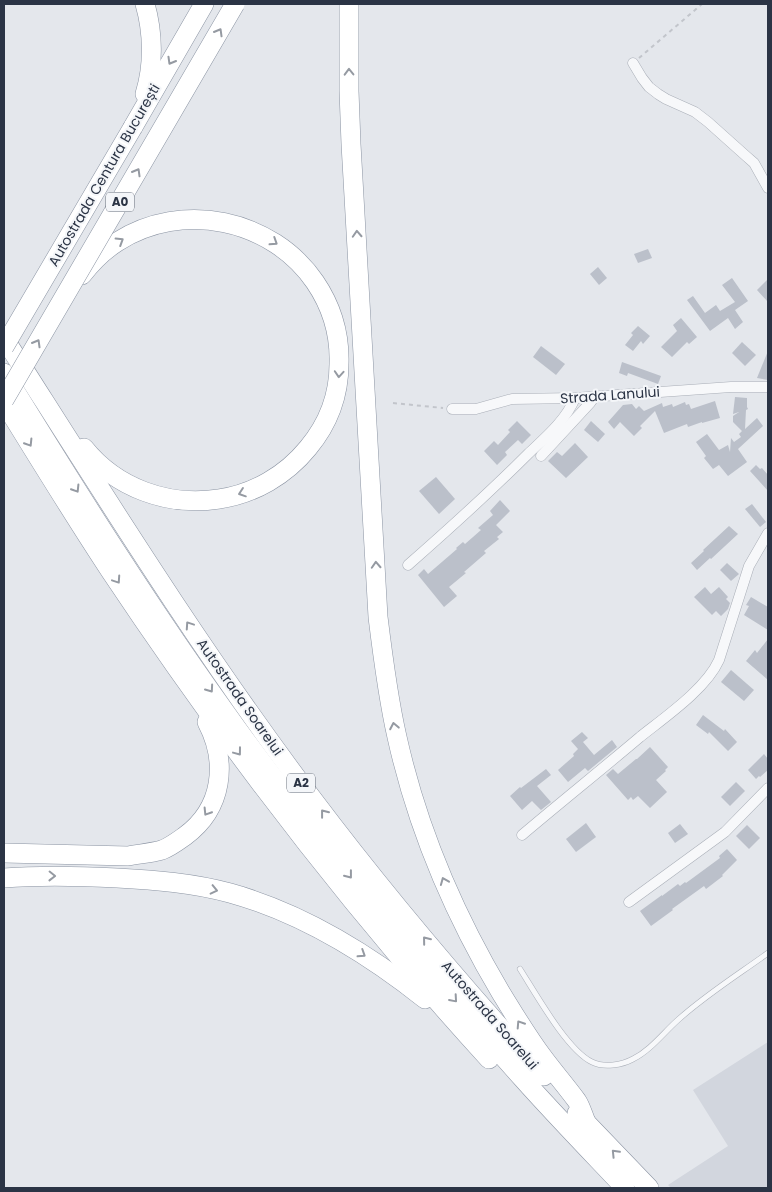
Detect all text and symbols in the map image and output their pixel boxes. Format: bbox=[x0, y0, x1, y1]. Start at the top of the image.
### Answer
one-way arrow bbox=[212, 28, 222, 37]
one-way arrow bbox=[167, 56, 177, 65]
one-way arrow bbox=[343, 67, 354, 75]
street label: Autostrada Centura București bbox=[43, 80, 165, 270]
one-way arrow bbox=[130, 169, 140, 178]
road number: A0 bbox=[106, 192, 134, 212]
one-way arrow bbox=[351, 230, 362, 238]
one-way arrow bbox=[269, 236, 278, 246]
one-way arrow bbox=[115, 237, 124, 247]
one-way arrow bbox=[31, 339, 41, 348]
one-way arrow bbox=[333, 370, 344, 378]
street label: Strada Lanului bbox=[559, 382, 661, 408]
one-way arrow bbox=[23, 438, 33, 447]
one-way arrow bbox=[70, 483, 80, 492]
one-way arrow bbox=[239, 488, 247, 498]
one-way arrow bbox=[370, 561, 381, 569]
one-way arrow bbox=[111, 574, 120, 584]
one-way arrow bbox=[186, 621, 195, 630]
street label: Autostrada Soarelui bbox=[192, 634, 288, 760]
one-way arrow bbox=[204, 683, 213, 693]
one-way arrow bbox=[390, 722, 400, 730]
one-way arrow bbox=[233, 746, 241, 755]
road number: A2 bbox=[287, 774, 315, 792]
one-way arrow bbox=[203, 807, 213, 816]
one-way arrow bbox=[321, 810, 330, 819]
one-way arrow bbox=[344, 869, 352, 878]
one-way arrow bbox=[49, 871, 57, 881]
one-way arrow bbox=[439, 877, 450, 886]
one-way arrow bbox=[209, 884, 218, 895]
one-way arrow bbox=[422, 937, 431, 946]
one-way arrow bbox=[357, 947, 366, 957]
street label: Autostrada Soarelui bbox=[437, 956, 543, 1074]
one-way arrow bbox=[448, 994, 457, 1003]
one-way arrow bbox=[517, 1020, 527, 1029]
one-way arrow bbox=[612, 1150, 621, 1159]

